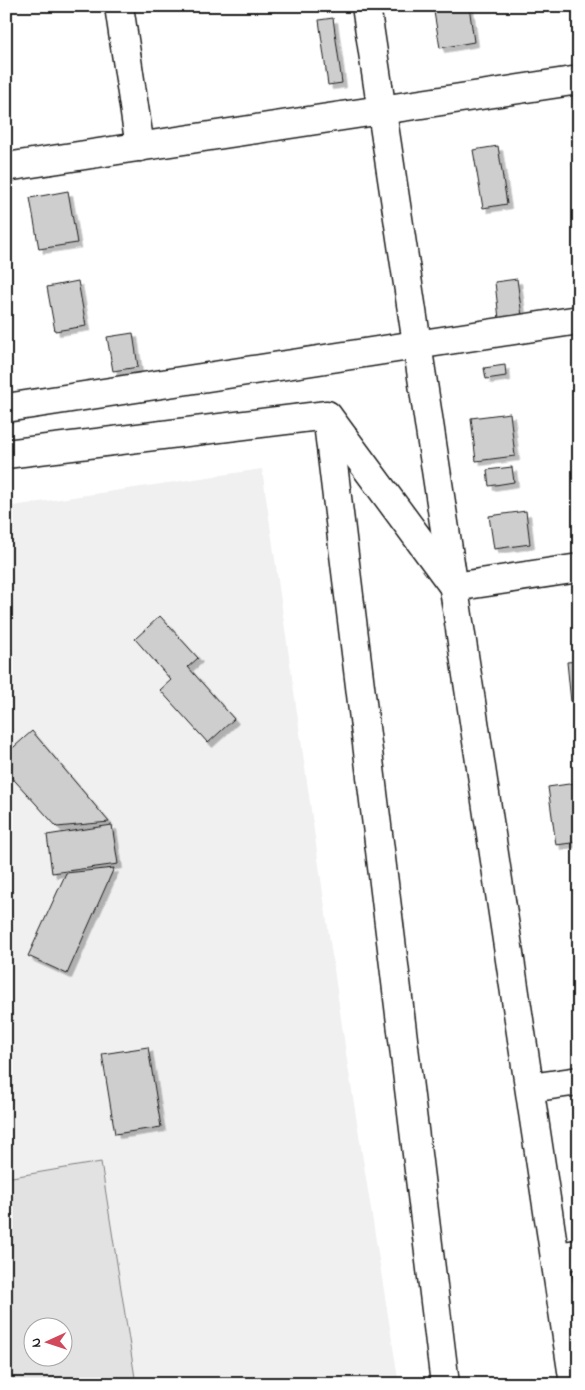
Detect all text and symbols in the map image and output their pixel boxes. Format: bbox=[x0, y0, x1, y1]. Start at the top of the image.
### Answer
north arrow bbox=[22, 1318, 72, 1368]
text: N bbox=[26, 1337, 47, 1348]

